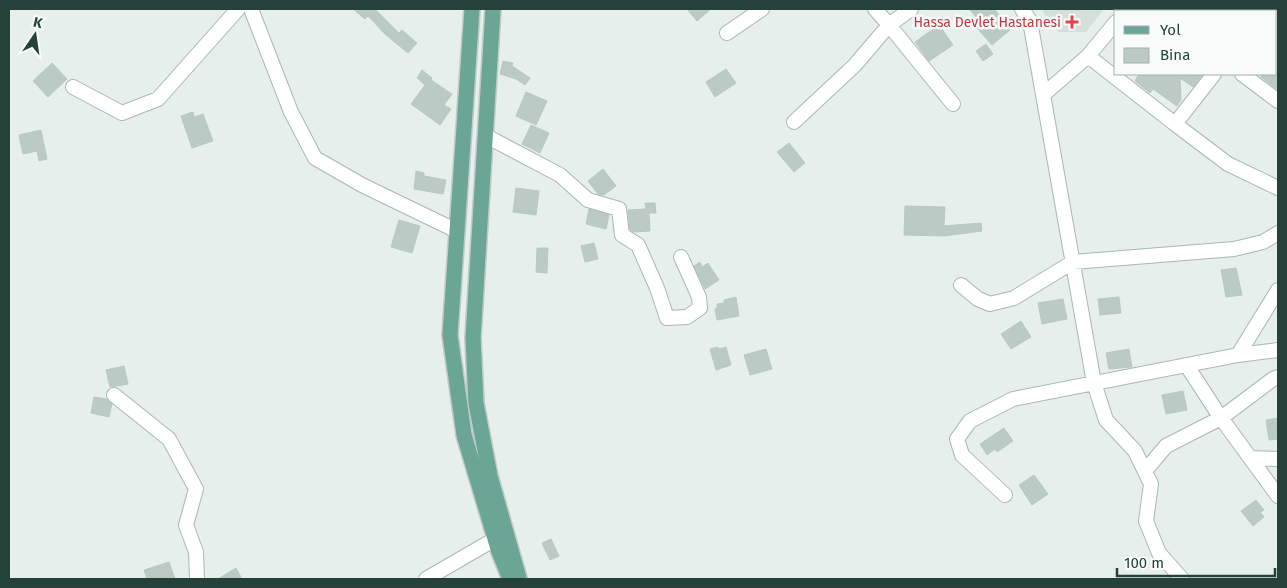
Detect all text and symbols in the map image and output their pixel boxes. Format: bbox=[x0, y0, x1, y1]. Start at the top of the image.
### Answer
north arrow bbox=[10, 10, 60, 60]
legend bbox=[1114, 10, 1277, 75]
text: K bbox=[32, 14, 45, 32]
place label: Hassa Devlet Hastanesi bbox=[914, 14, 1061, 31]
marker: Hassa Devlet Hastanesi bbox=[1065, 15, 1079, 29]
text: Yol bbox=[1160, 21, 1181, 39]
text: Bina bbox=[1160, 46, 1190, 64]
scale bar bbox=[1117, 546, 1274, 578]
text: 100 m bbox=[1124, 554, 1164, 572]

